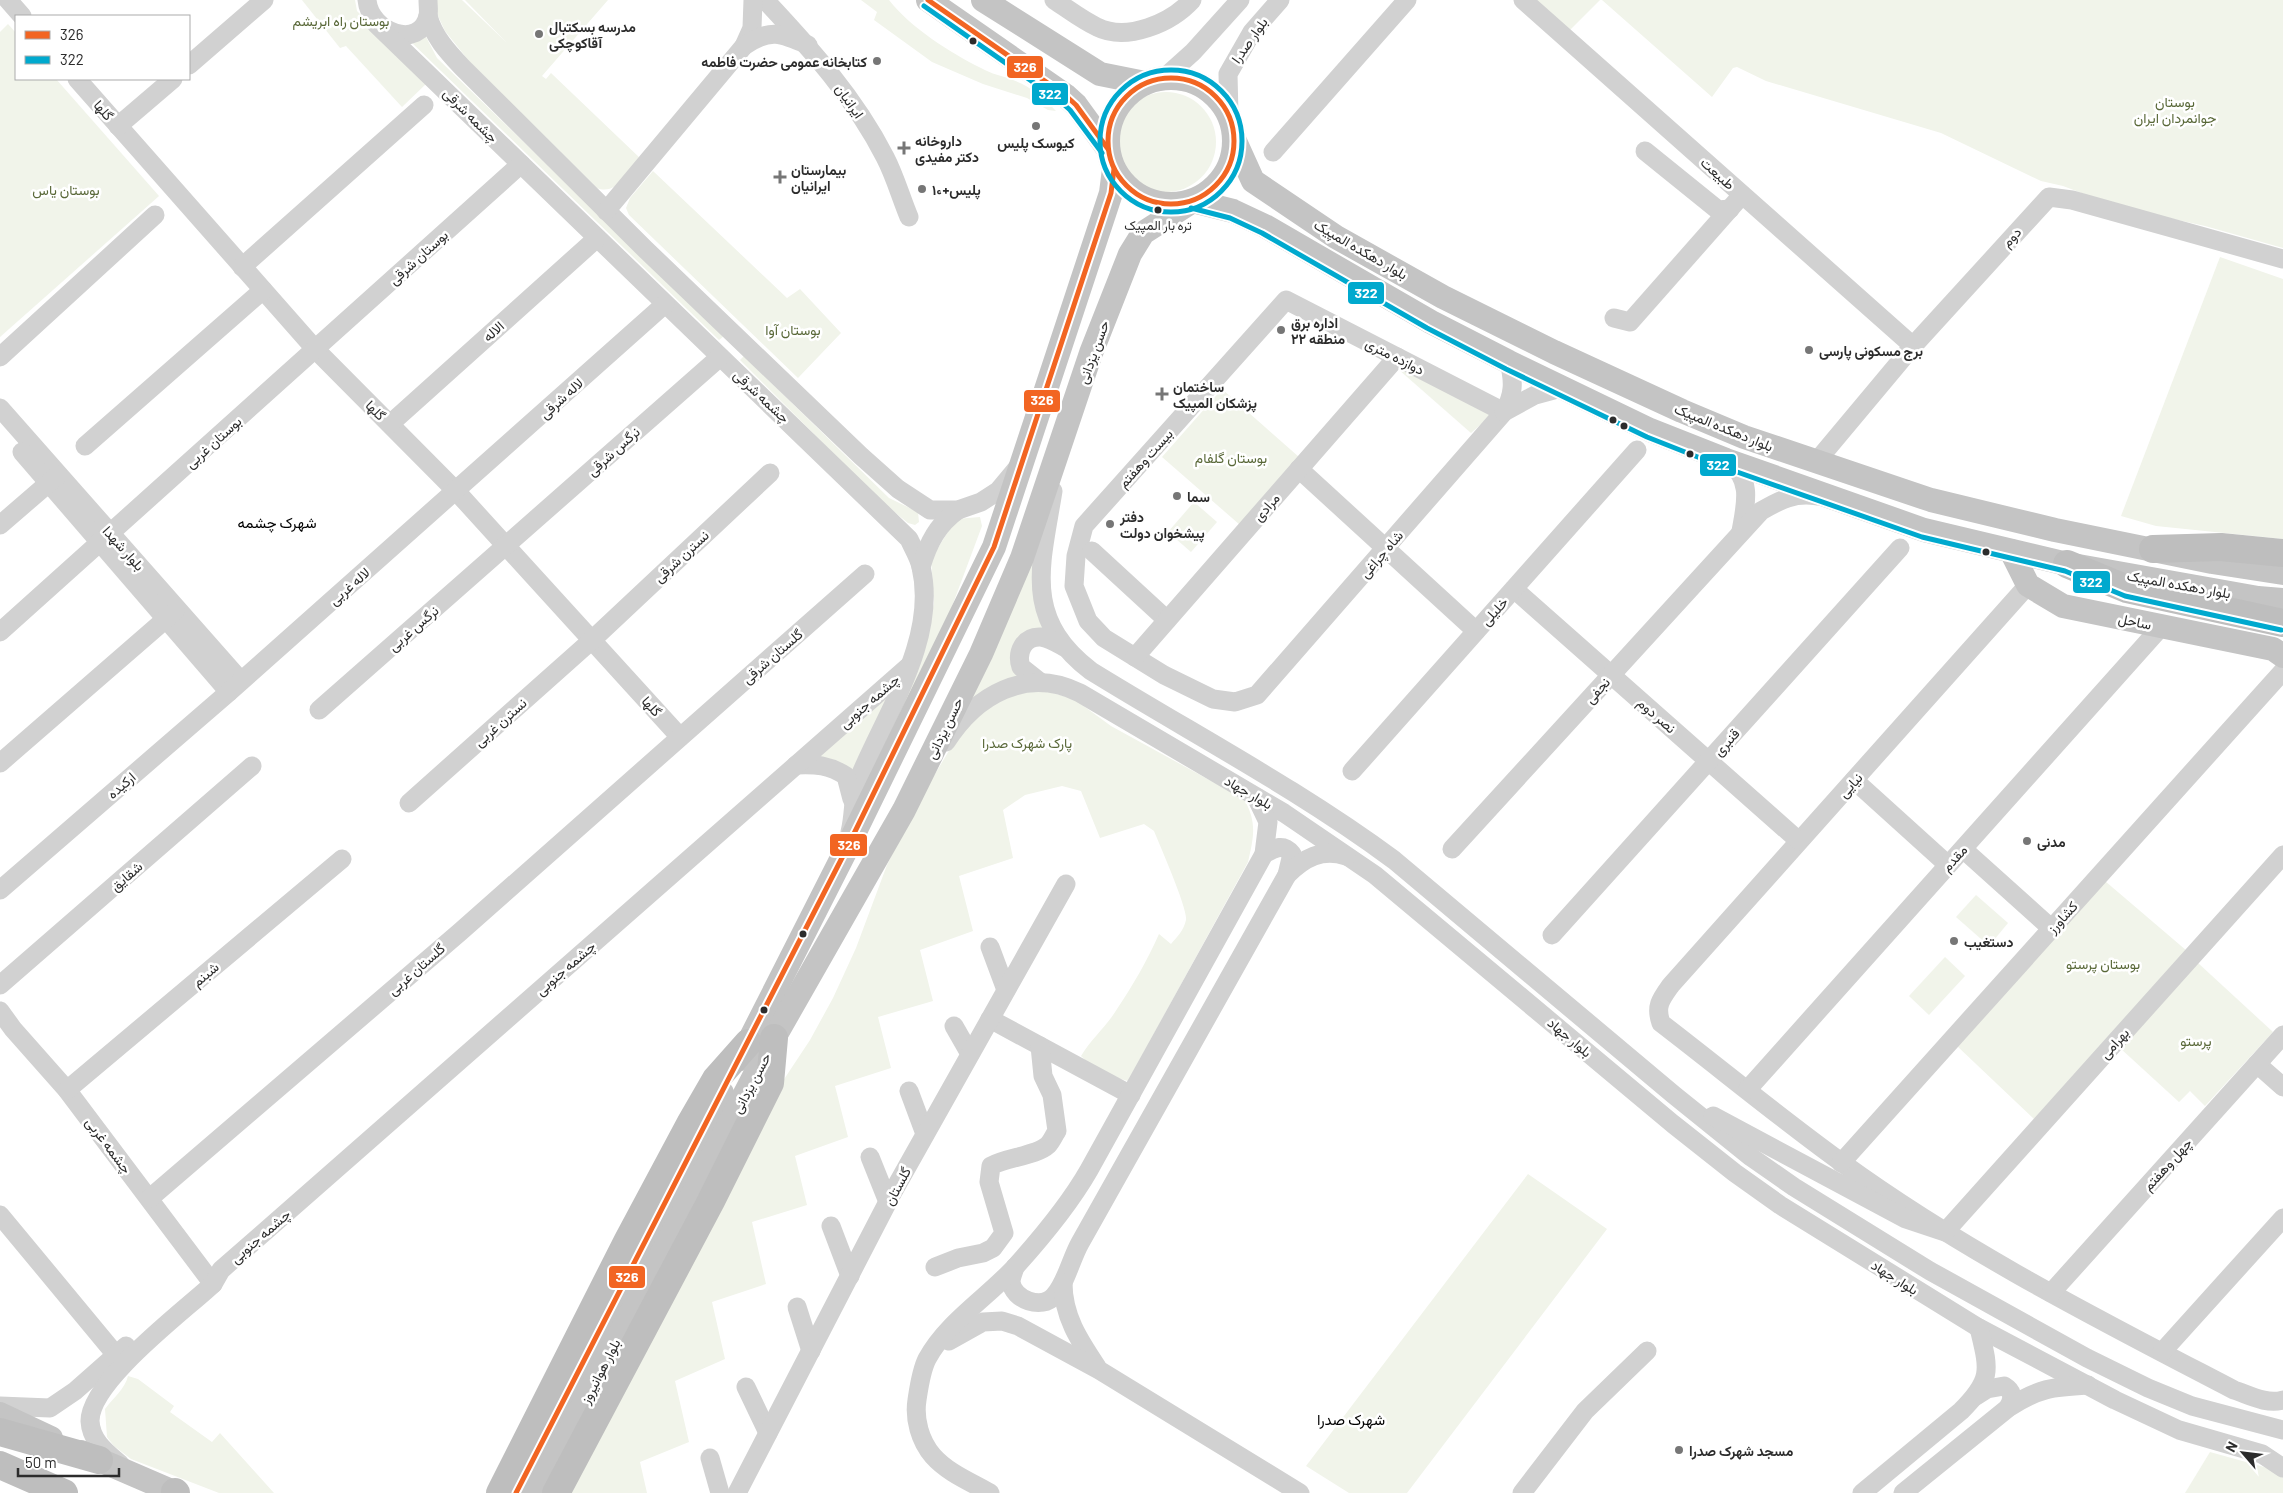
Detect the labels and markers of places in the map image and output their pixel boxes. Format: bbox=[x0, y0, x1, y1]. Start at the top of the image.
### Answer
place label: مدرسه بسکتبال آقاکوچکی bbox=[549, 18, 636, 53]
marker: مدرسه بسکتبال آقاکوچکی bbox=[533, 28, 545, 40]
unlabelled marker bbox=[968, 36, 978, 46]
place label: کتابخانه عمومی حضرت فاطمه bbox=[701, 53, 867, 71]
marker: کتابخانه عمومی حضرت فاطمه bbox=[871, 55, 883, 67]
marker: کیوسک پلیس bbox=[1030, 120, 1042, 132]
place label: داروخانه دکتر مفیدی bbox=[915, 132, 979, 166]
place label: کیوسک پلیس bbox=[997, 134, 1075, 153]
marker: داروخانه دکتر مفیدی bbox=[897, 141, 911, 155]
place label: بیمارستان ایرانیان bbox=[791, 161, 846, 195]
marker: بیمارستان ایرانیان bbox=[773, 170, 787, 184]
place label: پلیس+۱۰ bbox=[932, 181, 981, 200]
marker: پلیس+۱۰ bbox=[916, 183, 928, 195]
marker: تره بار المپیک bbox=[1153, 205, 1163, 215]
place label: تره بار المپیک bbox=[1124, 217, 1192, 235]
place label: اداره برق منطقه ۲۲ bbox=[1291, 314, 1346, 347]
marker: اداره برق منطقه ۲۲ bbox=[1275, 324, 1287, 336]
place label: برج مسکونی پارسی bbox=[1819, 342, 1923, 361]
marker: برج مسکونی پارسی bbox=[1803, 344, 1815, 356]
place label: ساختمان پزشکان المپیک bbox=[1173, 378, 1257, 413]
marker: ساختمان پزشکان المپیک bbox=[1155, 387, 1169, 401]
unlabelled marker bbox=[1608, 415, 1618, 425]
unlabelled marker bbox=[1619, 421, 1629, 431]
unlabelled marker bbox=[1685, 449, 1695, 459]
place label: سما bbox=[1187, 488, 1210, 505]
marker: سما bbox=[1171, 490, 1183, 502]
place label: دفتر پیشخوان دولت bbox=[1119, 508, 1205, 543]
marker: دفتر پیشخوان دولت bbox=[1104, 518, 1116, 530]
unlabelled marker bbox=[1981, 547, 1991, 557]
place label: مدنی bbox=[2037, 833, 2066, 851]
marker: مدنی bbox=[2021, 835, 2033, 847]
unlabelled marker bbox=[798, 929, 808, 939]
place label: دستغیب bbox=[1964, 933, 2013, 951]
marker: دستغیب bbox=[1948, 935, 1960, 947]
unlabelled marker bbox=[759, 1005, 769, 1015]
place label: مسجد شهرک صدرا bbox=[1689, 1442, 1794, 1460]
marker: مسجد شهرک صدرا bbox=[1673, 1444, 1685, 1456]

